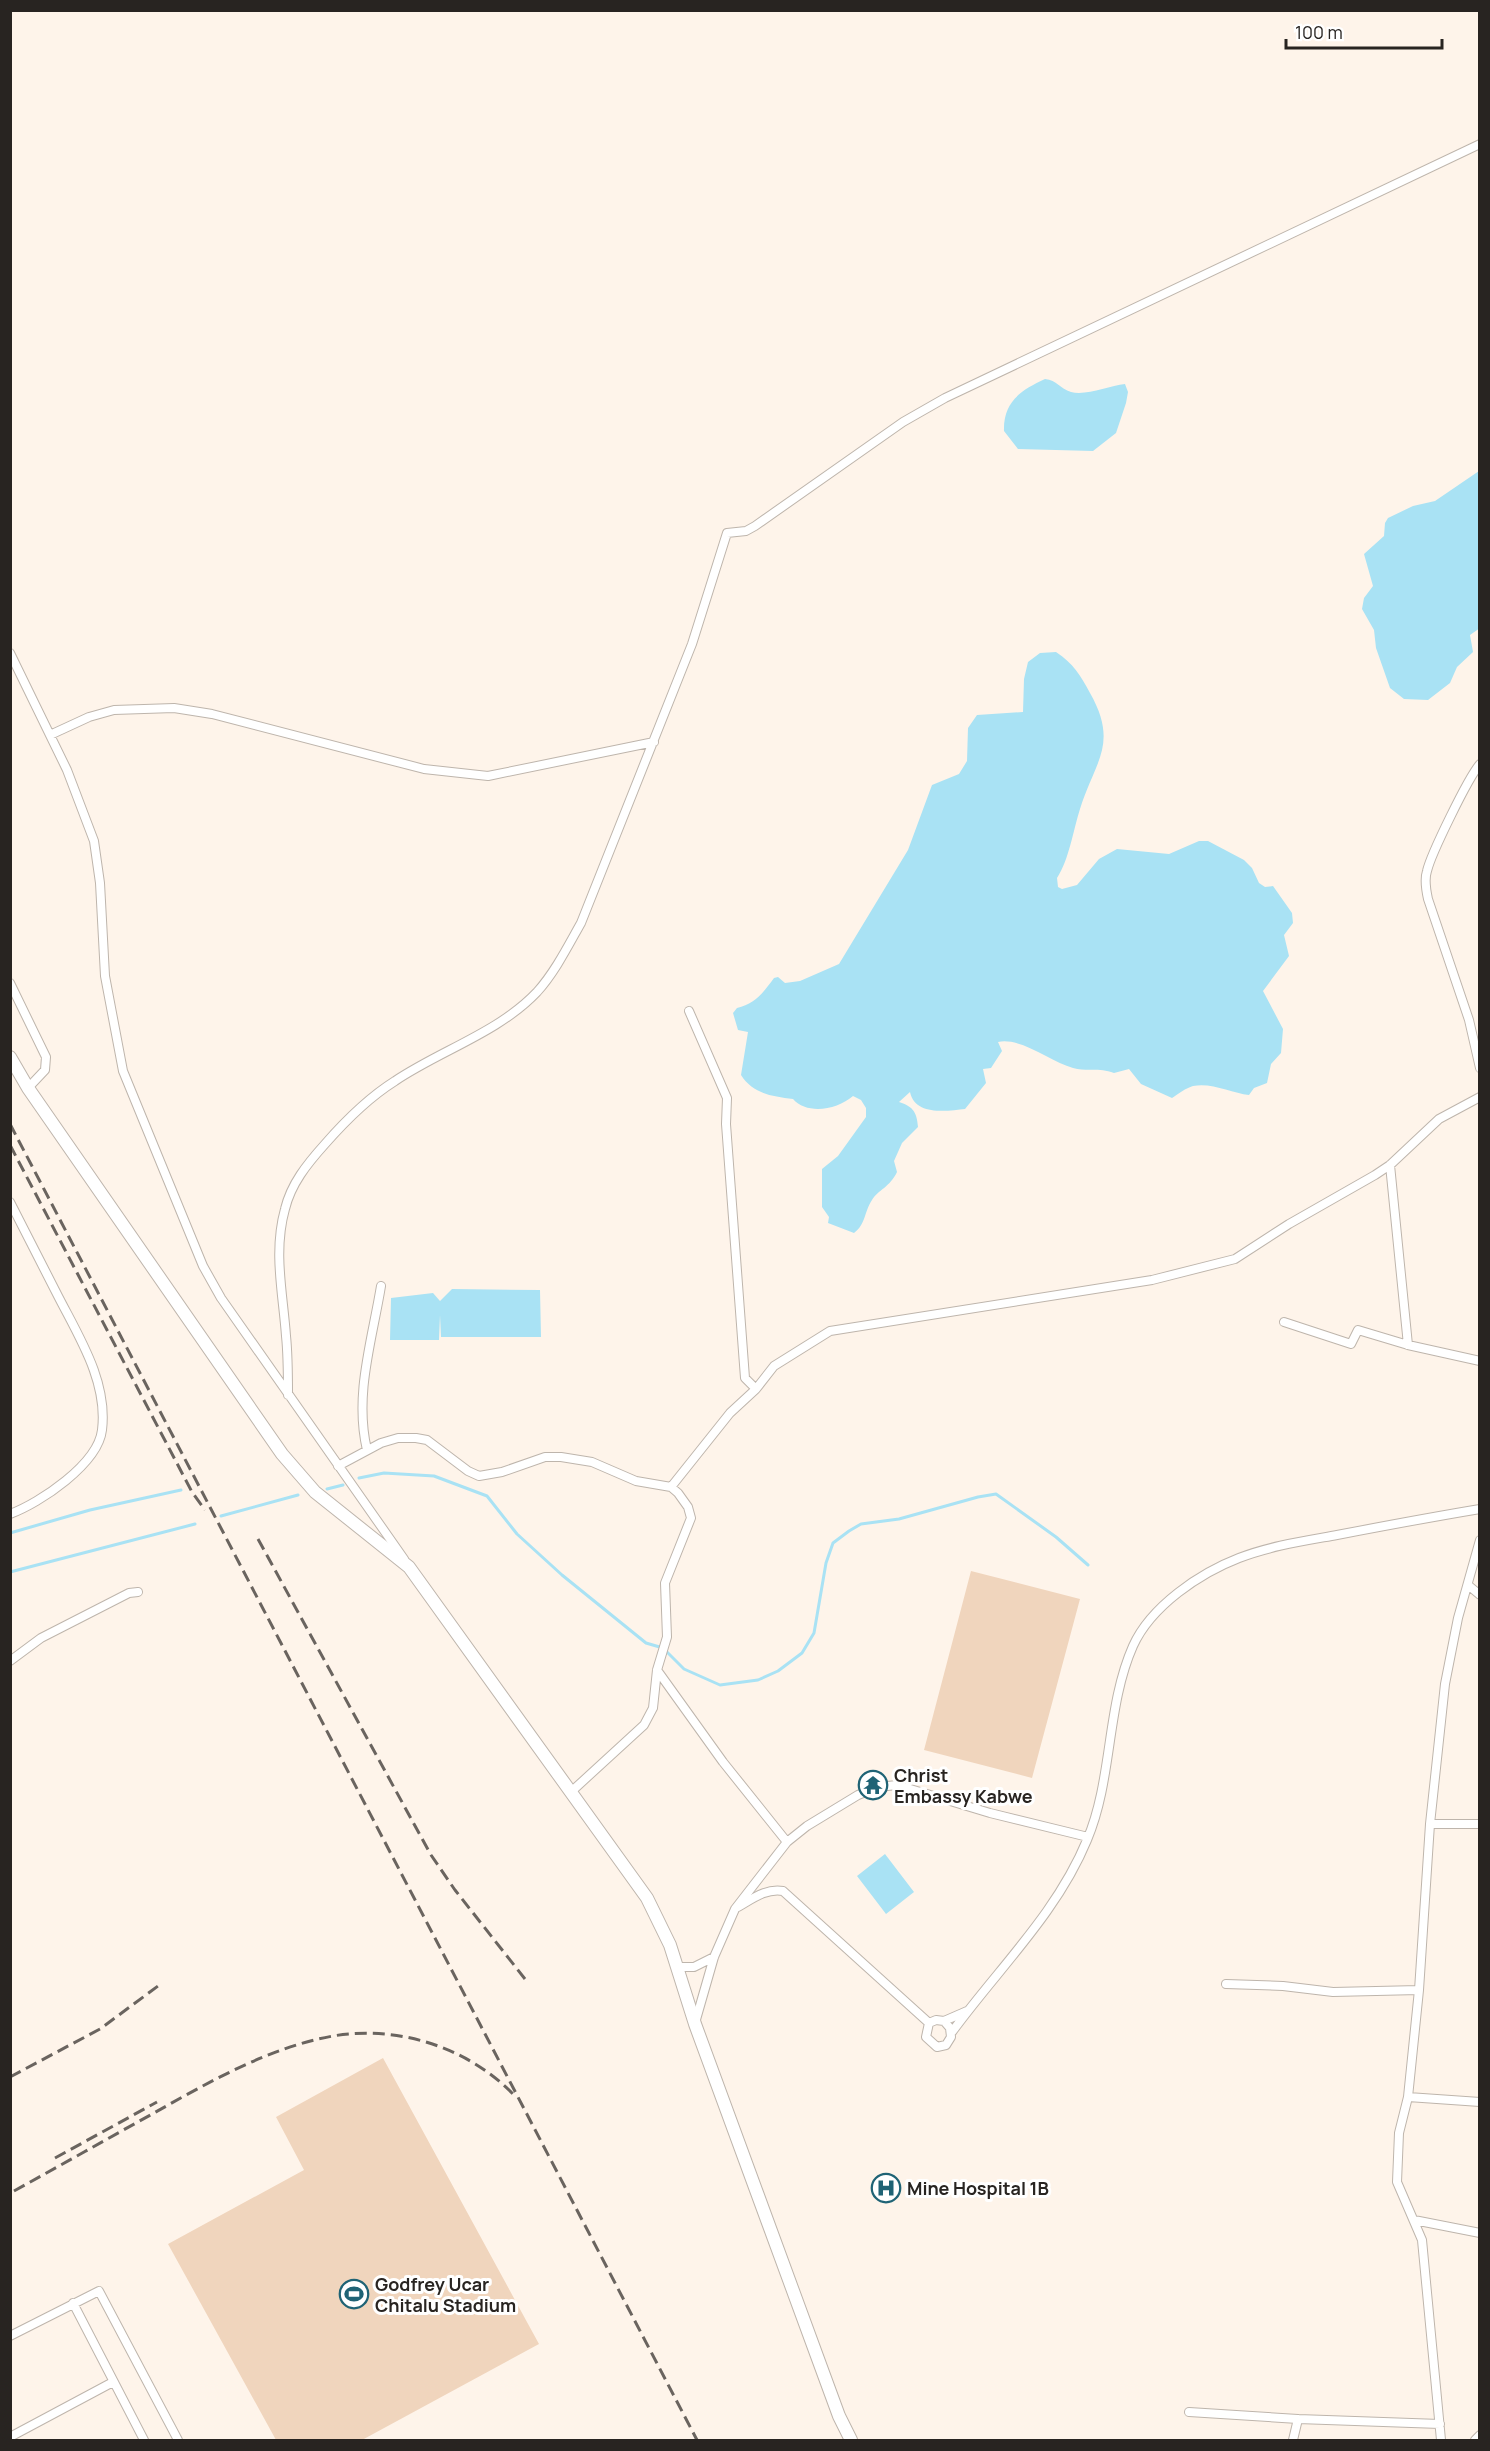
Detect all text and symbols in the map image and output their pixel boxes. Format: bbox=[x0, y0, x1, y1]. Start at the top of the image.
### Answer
scale bar bbox=[1286, 12, 1442, 50]
text: 100 m bbox=[1295, 20, 1343, 44]
place label: Christ Embassy Kabwe bbox=[894, 1763, 1033, 1808]
temple icon: Christ Embassy Kabwe bbox=[857, 1769, 889, 1801]
hospital icon: Mine Hospital 1B bbox=[870, 2172, 902, 2204]
place label: Mine Hospital 1B bbox=[907, 2176, 1049, 2200]
place label: Godfrey Ucar Chitalu Stadium bbox=[375, 2272, 516, 2317]
sports icon: Godfrey Ucar Chitalu Stadium bbox=[338, 2278, 370, 2310]

